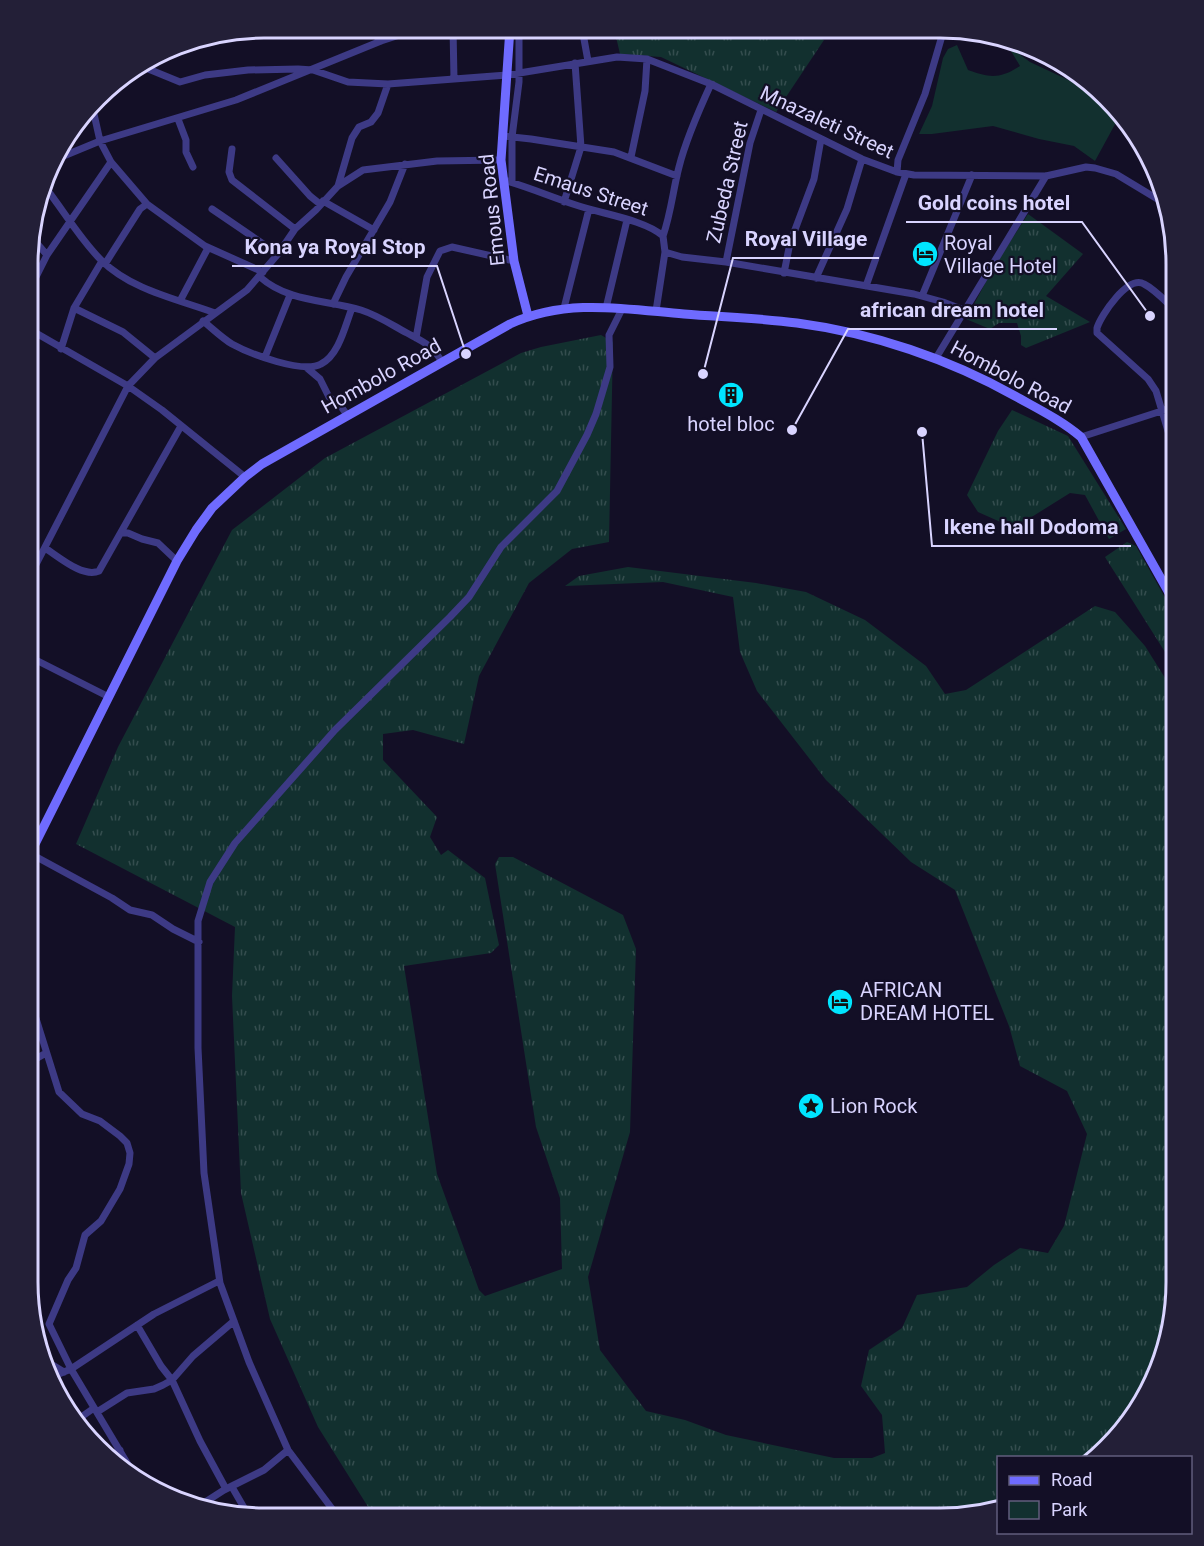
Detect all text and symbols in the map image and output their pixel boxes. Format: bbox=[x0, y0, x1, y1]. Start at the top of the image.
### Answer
street label: Mnazaleti Street bbox=[756, 81, 898, 163]
street label: Zubeda Street bbox=[701, 119, 753, 245]
street label: Emous Road bbox=[474, 153, 510, 267]
street label: Emaus Street bbox=[531, 161, 651, 221]
callout: Gold coins hotel bbox=[906, 183, 1082, 222]
text: Gold coins hotel bbox=[918, 191, 1070, 215]
callout: Royal Village bbox=[733, 219, 879, 258]
callout: Kona ya Royal Stop bbox=[232, 227, 437, 266]
text: Royal Village bbox=[745, 227, 867, 251]
place label: Royal Village Hotel bbox=[944, 231, 1057, 278]
text: Kona ya Royal Stop bbox=[244, 235, 426, 259]
hotel icon: Royal Village Hotel bbox=[910, 239, 940, 269]
callout: african dream hotel bbox=[848, 290, 1057, 329]
text: african dream hotel bbox=[860, 298, 1044, 322]
street label: Hombolo Road bbox=[317, 333, 445, 419]
street label: Hombolo Road bbox=[947, 335, 1075, 419]
building icon: hotel bloc bbox=[716, 380, 746, 410]
place label: hotel bloc bbox=[687, 412, 775, 436]
callout: Ikene hall Dodoma bbox=[932, 507, 1131, 546]
text: Ikene hall Dodoma bbox=[944, 515, 1118, 539]
place label: AFRICAN DREAM HOTEL bbox=[860, 978, 994, 1025]
hotel icon: AFRICAN DREAM HOTEL bbox=[825, 987, 855, 1017]
place icon: Lion Rock bbox=[796, 1091, 826, 1121]
place label: Lion Rock bbox=[830, 1094, 918, 1118]
legend bbox=[997, 1456, 1192, 1534]
text: Road bbox=[1051, 1469, 1092, 1490]
text: Park bbox=[1051, 1499, 1088, 1520]

